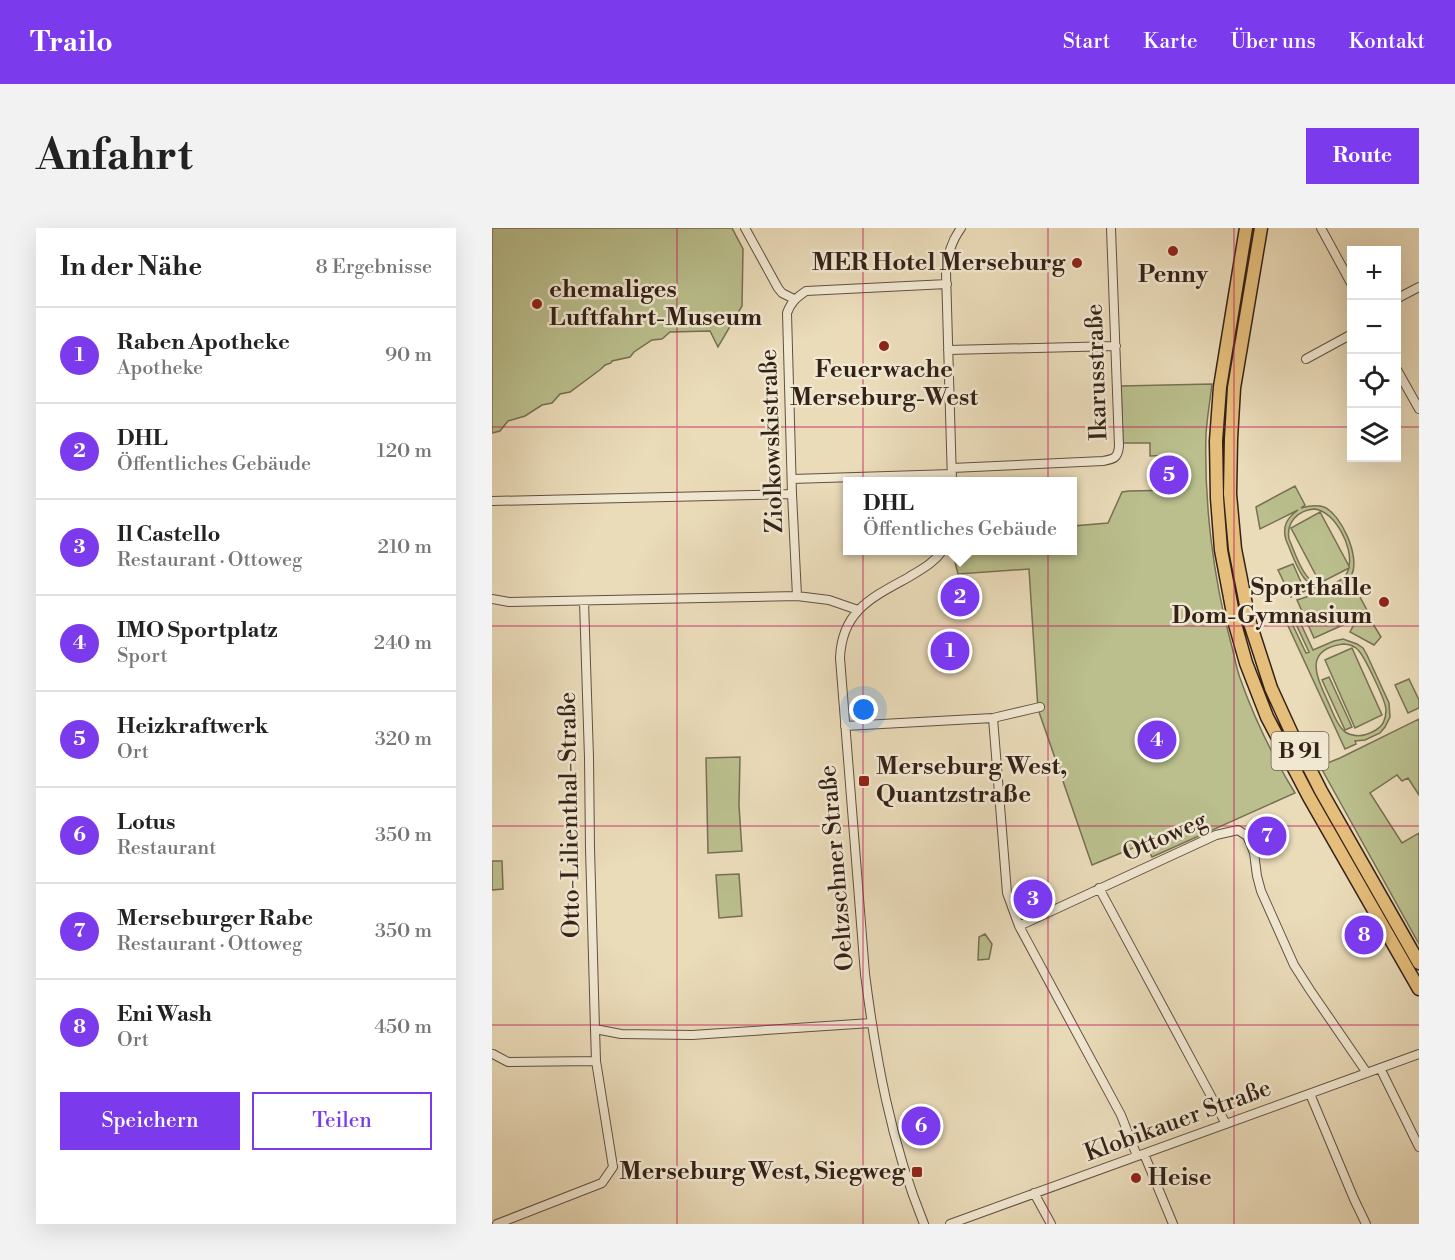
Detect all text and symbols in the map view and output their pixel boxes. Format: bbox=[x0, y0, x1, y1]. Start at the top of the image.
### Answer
text: Trailo bbox=[30, 25, 113, 60]
text: Start bbox=[1063, 29, 1110, 55]
text: Karte bbox=[1143, 29, 1198, 55]
text: Über uns bbox=[1231, 29, 1316, 55]
text: Kontakt bbox=[1349, 29, 1425, 55]
button: Route bbox=[1306, 128, 1419, 184]
text: Anfahrt bbox=[36, 130, 193, 183]
marker: Penny bbox=[1166, 244, 1180, 258]
map controls bbox=[1347, 246, 1401, 462]
button: + bbox=[1347, 246, 1401, 300]
place label: MER Hotel Merseburg bbox=[812, 248, 1066, 278]
text: In der Nähe bbox=[60, 251, 202, 283]
text: 8 Ergebnisse bbox=[316, 255, 432, 280]
marker: MER Hotel Merseburg bbox=[1070, 256, 1084, 270]
place label: Penny bbox=[1138, 260, 1209, 290]
place label: ehemaliges Luftfahrt-Museum bbox=[549, 275, 762, 333]
marker: ehemaliges Luftfahrt-Museum bbox=[530, 297, 544, 311]
button: − bbox=[1347, 300, 1401, 354]
street label: Ikarusstraße bbox=[1080, 303, 1114, 441]
text: Raben Apotheke bbox=[117, 329, 290, 356]
marker: Feuerwache Merseburg-West bbox=[877, 339, 891, 353]
text: 1 bbox=[75, 343, 84, 368]
text: 90 m bbox=[385, 343, 432, 368]
street label: Ziolkowskistraße bbox=[754, 348, 790, 534]
button: locate bbox=[1347, 354, 1401, 408]
place label: Feuerwache Merseburg-West bbox=[790, 355, 979, 413]
text: Apotheke bbox=[117, 356, 203, 381]
button: layers bbox=[1347, 408, 1401, 462]
text: DHL bbox=[117, 425, 168, 452]
text: 2 bbox=[73, 439, 86, 464]
text: 120 m bbox=[377, 439, 432, 464]
text: Öffentliches Gebäude bbox=[117, 452, 311, 477]
pin: 5 bbox=[1150, 452, 1188, 498]
popup bbox=[843, 477, 1077, 555]
text: DHL bbox=[863, 490, 914, 517]
text: Öffentliches Gebäude bbox=[863, 517, 1057, 542]
text: Il Castello bbox=[117, 521, 221, 548]
text: 3 bbox=[73, 535, 86, 560]
text: 210 m bbox=[377, 535, 432, 560]
text: Restaurant · Ottoweg bbox=[117, 548, 302, 573]
place label: Sporthalle Dom-Gymnasium bbox=[1172, 573, 1372, 631]
pin: 2 bbox=[940, 574, 980, 620]
marker: Sporthalle Dom-Gymnasium bbox=[1377, 595, 1391, 609]
text: IMO Sportplatz bbox=[117, 617, 278, 644]
pin: 1 bbox=[930, 628, 970, 674]
text: 4 bbox=[73, 631, 86, 656]
text: 240 m bbox=[374, 631, 432, 656]
text: Sport bbox=[117, 644, 168, 669]
street label: Otto-Lilienthal-Straße bbox=[553, 692, 587, 938]
your location bbox=[849, 695, 878, 724]
text: Heizkraftwerk bbox=[117, 713, 268, 740]
pin: 4 bbox=[1138, 718, 1176, 762]
text: 5 bbox=[73, 727, 86, 752]
text: 320 m bbox=[375, 727, 432, 752]
road number: B 91 bbox=[1272, 732, 1328, 770]
text: Ort bbox=[117, 740, 149, 765]
place label: Merseburg West, Quantzstraße bbox=[876, 752, 1067, 810]
street label: Oeltzschner Straße bbox=[813, 764, 861, 972]
marker: Merseburg West, Quantzstraße bbox=[857, 774, 871, 788]
street label: Ottoweg bbox=[1118, 805, 1212, 869]
text: Lotus bbox=[117, 809, 175, 836]
pin: 7 bbox=[1248, 814, 1286, 858]
text: 6 bbox=[73, 823, 86, 848]
text: 350 m bbox=[375, 823, 432, 848]
text: Restaurant bbox=[117, 836, 216, 861]
pin: 3 bbox=[1014, 876, 1052, 922]
text: Merseburger Rabe bbox=[117, 905, 313, 932]
pin: 8 bbox=[1344, 912, 1384, 958]
text: 7 bbox=[74, 919, 85, 944]
text: 350 m bbox=[375, 919, 432, 944]
text: Restaurant · Ottoweg bbox=[117, 932, 302, 957]
text: Eni Wash bbox=[117, 1001, 212, 1028]
text: 8 bbox=[73, 1015, 86, 1040]
text: 450 m bbox=[374, 1015, 432, 1040]
text: Ort bbox=[117, 1028, 149, 1053]
street label: Klobikauer Straße bbox=[1081, 1073, 1275, 1169]
button: Speichern bbox=[60, 1092, 240, 1150]
button: Teilen bbox=[252, 1092, 432, 1150]
pin: 6 bbox=[902, 1104, 940, 1148]
place label: Merseburg West, Siegweg bbox=[619, 1157, 906, 1187]
place label: Heise bbox=[1148, 1163, 1212, 1193]
marker: Merseburg West, Siegweg bbox=[910, 1165, 924, 1179]
marker: Heise bbox=[1129, 1171, 1143, 1185]

